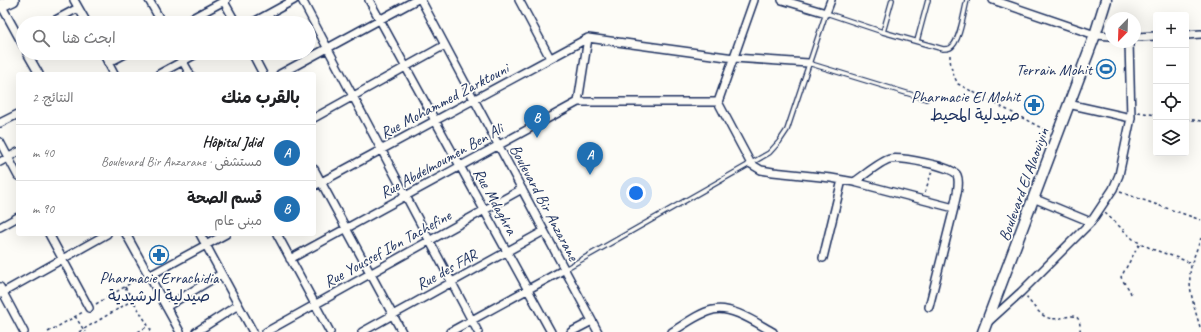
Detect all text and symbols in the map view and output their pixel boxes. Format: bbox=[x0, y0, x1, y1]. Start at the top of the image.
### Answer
north arrow bbox=[1105, 12, 1141, 48]
map controls bbox=[1153, 12, 1189, 156]
button: + bbox=[1153, 12, 1189, 48]
search box bbox=[16, 16, 316, 60]
icon: search bbox=[30, 27, 52, 49]
text: ابحث هنا bbox=[62, 29, 116, 48]
button: − bbox=[1153, 48, 1189, 84]
street label: Rue Mohammed Zarktouni bbox=[377, 58, 514, 143]
sports icon: Terrain Mohit bbox=[1095, 58, 1117, 80]
place label: Terrain Mohit bbox=[1016, 60, 1094, 80]
button: locate bbox=[1153, 84, 1189, 120]
text: بالقرب منك bbox=[221, 87, 300, 108]
place label: Pharmacie El Mohit صيدلية المحيط bbox=[911, 87, 1022, 125]
text: النتائج: 2 bbox=[32, 90, 74, 106]
pharmacy icon: Pharmacie El Mohit صيدلية المحيط bbox=[1023, 94, 1045, 116]
pin: B bbox=[524, 105, 550, 138]
street label: Rue Abdelmoumen Ben Ali bbox=[376, 118, 508, 203]
button: layers bbox=[1153, 120, 1189, 156]
street label: Boulevard El Alaouiyin bbox=[994, 124, 1054, 244]
text: Hôpital Jdid bbox=[202, 133, 262, 152]
street label: Boulevard Bir Anzarane bbox=[505, 141, 584, 266]
pin: A bbox=[577, 142, 603, 175]
text: 40 m bbox=[32, 145, 54, 161]
text: A bbox=[284, 145, 290, 161]
text: مستشفى · Boulevard Bir Anzarane bbox=[101, 154, 262, 170]
street label: Rue Mdaghra bbox=[469, 165, 522, 239]
your location bbox=[626, 183, 646, 203]
text: قسم الصحة bbox=[187, 189, 262, 208]
text: 90 m bbox=[32, 201, 54, 217]
text: B bbox=[284, 201, 290, 217]
street label: Rue Youssef Ibn Tachefine bbox=[320, 205, 456, 292]
text: مبنى عام bbox=[214, 213, 262, 229]
pharmacy icon: Pharmacie Errachidia صيدلية الرشيدية bbox=[148, 244, 170, 266]
street label: Rue des FAR bbox=[413, 244, 482, 295]
place label: Pharmacie Errachidia صيدلية الرشيدية bbox=[100, 268, 220, 306]

